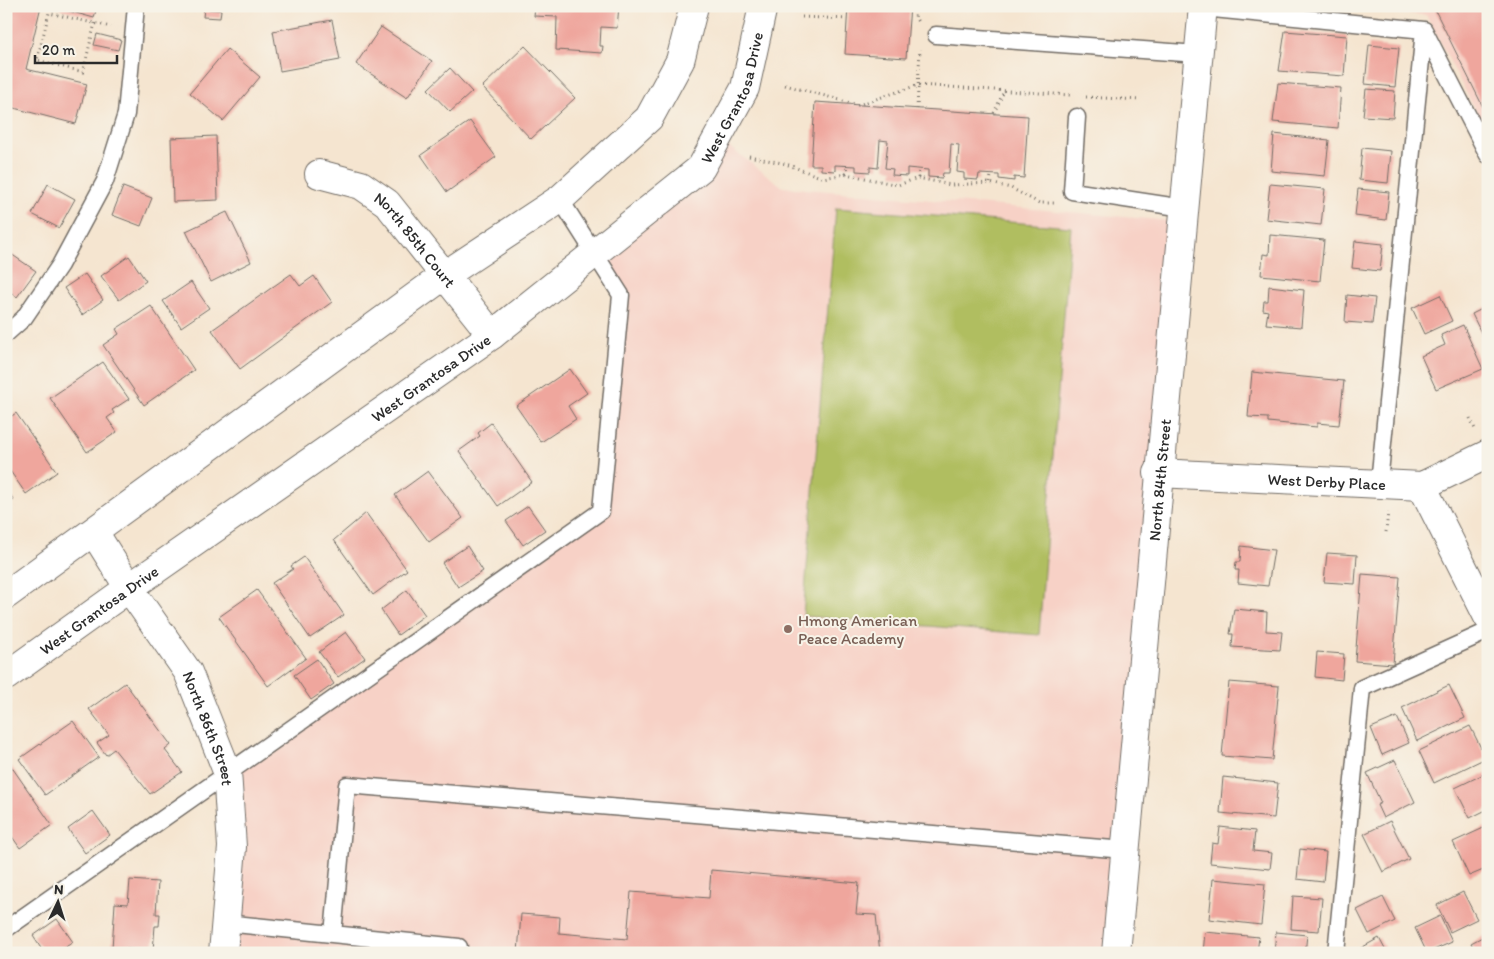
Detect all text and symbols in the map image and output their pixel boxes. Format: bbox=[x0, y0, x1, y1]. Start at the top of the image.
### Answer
street label: West Grantosa Drive bbox=[697, 30, 767, 167]
scale bar bbox=[35, 32, 118, 64]
text: 20 m bbox=[42, 41, 76, 59]
street label: North 85th Court bbox=[371, 188, 459, 291]
street label: West Grantosa Drive bbox=[368, 330, 495, 426]
street label: North 84th Street bbox=[1145, 418, 1175, 542]
street label: West Derby Place bbox=[1267, 469, 1386, 494]
street label: West Grantosa Drive bbox=[36, 561, 162, 659]
place label: Hmong American Peace Academy bbox=[798, 611, 917, 648]
marker: Hmong American Peace Academy bbox=[782, 623, 794, 635]
street label: North 86th Street bbox=[179, 668, 237, 786]
north arrow bbox=[32, 876, 82, 926]
text: N bbox=[54, 881, 64, 898]

